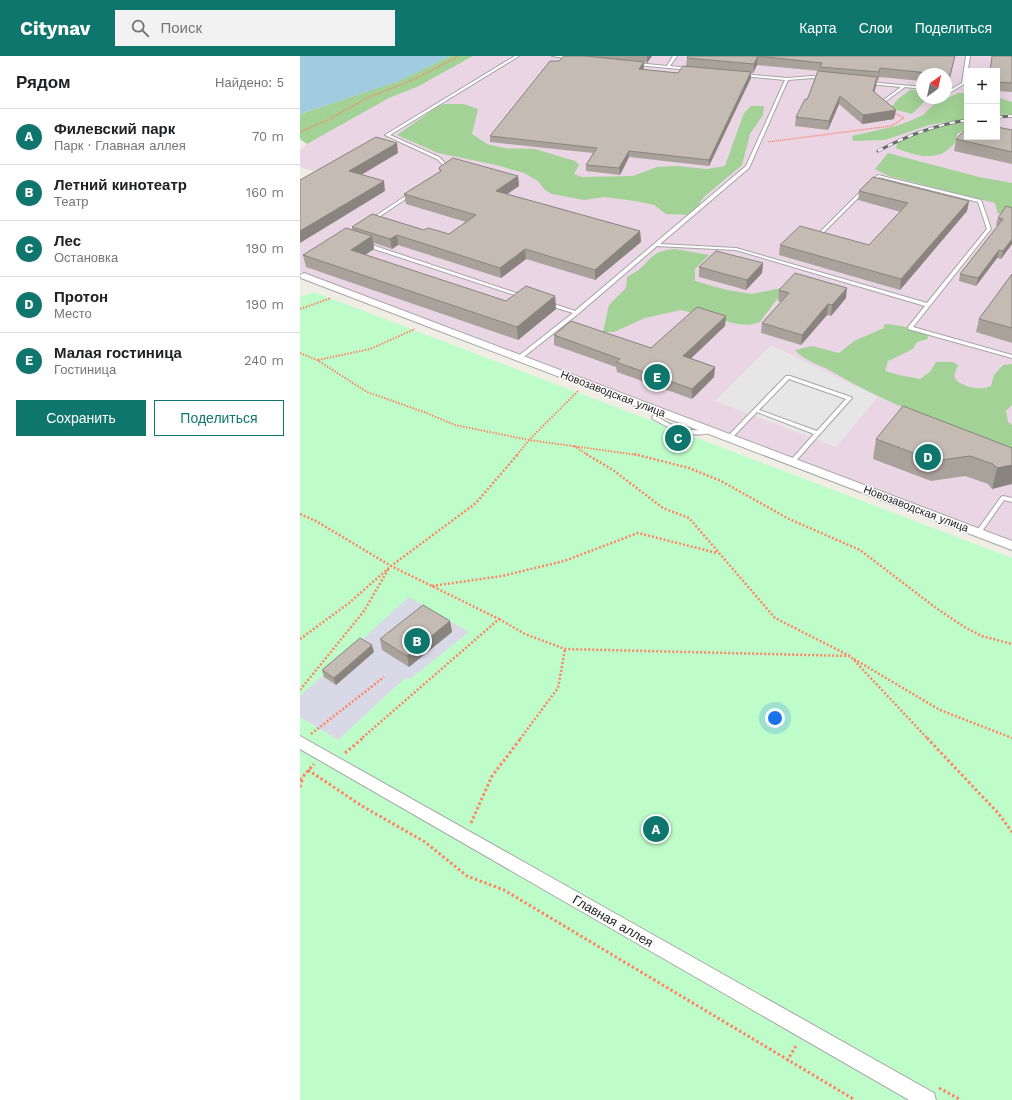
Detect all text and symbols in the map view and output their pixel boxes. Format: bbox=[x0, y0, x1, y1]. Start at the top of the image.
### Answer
search box bbox=[115, 10, 395, 46]
text: Citynav bbox=[20, 17, 91, 40]
icon: search bbox=[129, 17, 151, 39]
text: Поиск bbox=[161, 19, 202, 37]
text: Карта bbox=[799, 20, 837, 36]
text: Слои bbox=[859, 20, 893, 36]
text: Поделиться bbox=[915, 20, 992, 36]
north arrow bbox=[916, 68, 952, 104]
map controls bbox=[964, 68, 1000, 140]
button: + bbox=[964, 68, 1000, 104]
text: Рядом bbox=[16, 72, 71, 92]
text: Найдено: 5 bbox=[215, 75, 284, 90]
button: − bbox=[964, 104, 1000, 140]
text: Филевский парк bbox=[54, 120, 175, 138]
text: A bbox=[25, 129, 33, 144]
text: 70 m bbox=[252, 129, 284, 144]
text: Парк · Главная аллея bbox=[54, 138, 186, 153]
text: Летний кинотеатр bbox=[54, 176, 187, 194]
text: B bbox=[25, 185, 33, 200]
text: 160 m bbox=[246, 185, 284, 200]
text: Театр bbox=[54, 194, 89, 209]
text: Лес bbox=[54, 232, 81, 250]
text: C bbox=[25, 241, 33, 256]
text: 190 m bbox=[246, 241, 284, 256]
text: Остановка bbox=[54, 250, 118, 265]
text: Протон bbox=[54, 288, 108, 306]
text: D bbox=[24, 297, 34, 312]
text: 190 m bbox=[246, 297, 284, 312]
text: Место bbox=[54, 306, 92, 321]
text: Малая гостиница bbox=[54, 344, 182, 362]
text: E bbox=[25, 353, 33, 368]
text: 240 m bbox=[244, 353, 284, 368]
text: Гостиница bbox=[54, 362, 116, 377]
pin: E bbox=[644, 362, 670, 392]
street label: Новозаводская улица bbox=[559, 368, 668, 420]
button: Сохранить bbox=[16, 400, 146, 436]
button: Поделиться bbox=[154, 400, 284, 436]
pin: C bbox=[665, 423, 691, 453]
pin: D bbox=[915, 442, 941, 472]
street label: Новозаводская улица bbox=[862, 483, 971, 535]
pin: B bbox=[404, 626, 430, 656]
your location bbox=[765, 708, 785, 728]
pin: A bbox=[643, 814, 669, 844]
street label: Главная аллея bbox=[570, 892, 656, 950]

